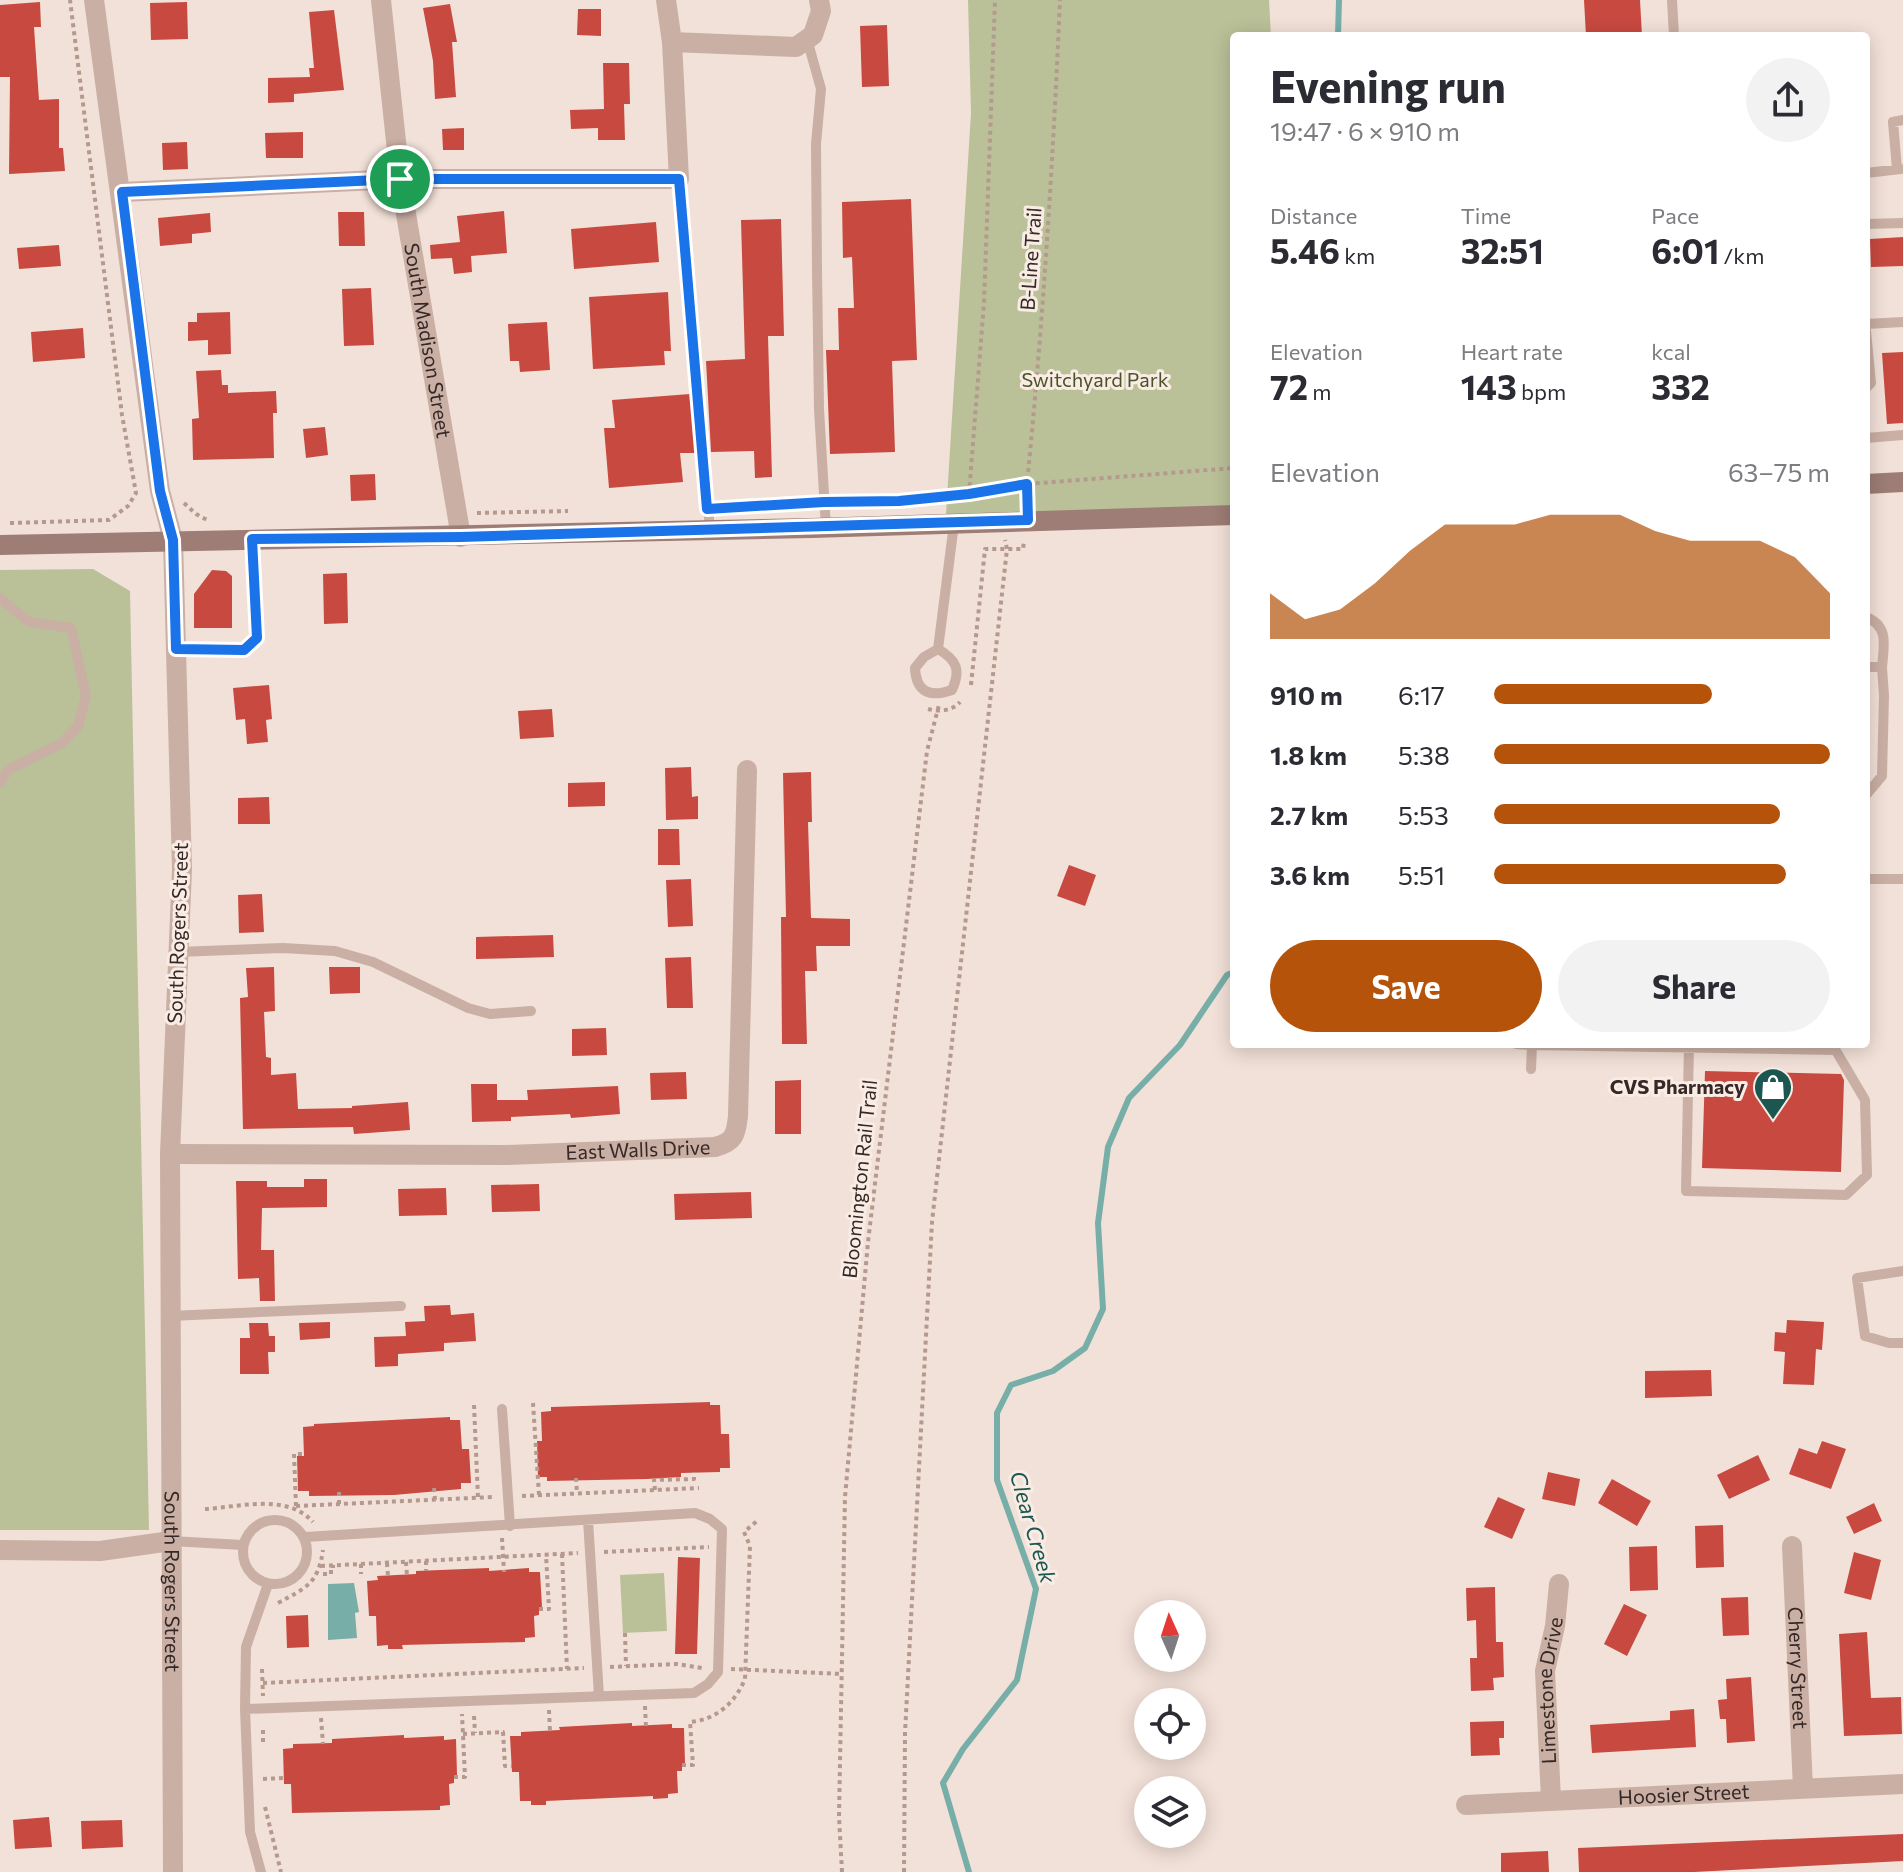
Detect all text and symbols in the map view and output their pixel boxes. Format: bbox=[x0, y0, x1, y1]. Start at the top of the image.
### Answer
text: Evening run bbox=[1270, 58, 1506, 112]
button: share bbox=[1746, 58, 1830, 142]
text: 19:47 · 6 × 910 m bbox=[1270, 115, 1460, 146]
pin bbox=[366, 145, 434, 213]
icon: arrive bbox=[378, 157, 422, 201]
text: Distance bbox=[1270, 202, 1357, 229]
text: Time bbox=[1461, 202, 1511, 229]
text: Pace bbox=[1651, 202, 1699, 229]
street label: B-Line Trail bbox=[1014, 207, 1046, 311]
text: 5.46 bbox=[1270, 229, 1340, 271]
text: 32:51 bbox=[1461, 229, 1544, 271]
text: 6:01 bbox=[1651, 229, 1719, 271]
street label: South Madison Street bbox=[400, 241, 457, 440]
text: km bbox=[1340, 242, 1375, 269]
text: /km bbox=[1719, 242, 1764, 269]
text: Elevation bbox=[1270, 338, 1363, 365]
text: Heart rate bbox=[1461, 338, 1563, 365]
text: kcal bbox=[1651, 338, 1691, 365]
text: 72 bbox=[1270, 365, 1308, 407]
text: 143 bbox=[1461, 365, 1517, 407]
text: 332 bbox=[1651, 365, 1710, 407]
park label: Switchyard Park bbox=[1021, 367, 1169, 391]
text: m bbox=[1308, 378, 1331, 405]
text: bpm bbox=[1517, 378, 1566, 405]
text: Elevation bbox=[1270, 456, 1380, 487]
text: 63–75 m bbox=[1728, 456, 1830, 487]
text: 910 m bbox=[1270, 679, 1343, 710]
text: 6:17 bbox=[1398, 679, 1445, 710]
text: 1.8 km bbox=[1270, 739, 1347, 770]
text: 5:38 bbox=[1398, 739, 1450, 770]
text: 2.7 km bbox=[1270, 799, 1348, 830]
text: 5:53 bbox=[1398, 799, 1449, 830]
street label: South Rogers Street bbox=[162, 842, 192, 1024]
text: 3.6 km bbox=[1270, 859, 1350, 890]
text: 5:51 bbox=[1398, 859, 1445, 890]
button: Save bbox=[1270, 940, 1542, 1032]
button: Share bbox=[1558, 940, 1830, 1032]
shop icon: CVS Pharmacy bbox=[1752, 1066, 1794, 1121]
place label: CVS Pharmacy bbox=[1610, 1074, 1745, 1098]
street label: Bloomington Rail Trail bbox=[837, 1078, 881, 1279]
street label: East Walls Drive bbox=[565, 1134, 711, 1164]
water label: Clear Creek bbox=[1005, 1468, 1063, 1587]
street label: South Rogers Street bbox=[160, 1491, 185, 1672]
north arrow bbox=[1134, 1600, 1206, 1672]
map controls bbox=[1134, 1600, 1206, 1848]
street label: Cherry Street bbox=[1784, 1606, 1813, 1730]
street label: Limestone Drive bbox=[1532, 1616, 1567, 1765]
button: locate bbox=[1134, 1688, 1206, 1760]
button: layers bbox=[1134, 1776, 1206, 1848]
street label: Hoosier Street bbox=[1617, 1778, 1750, 1809]

